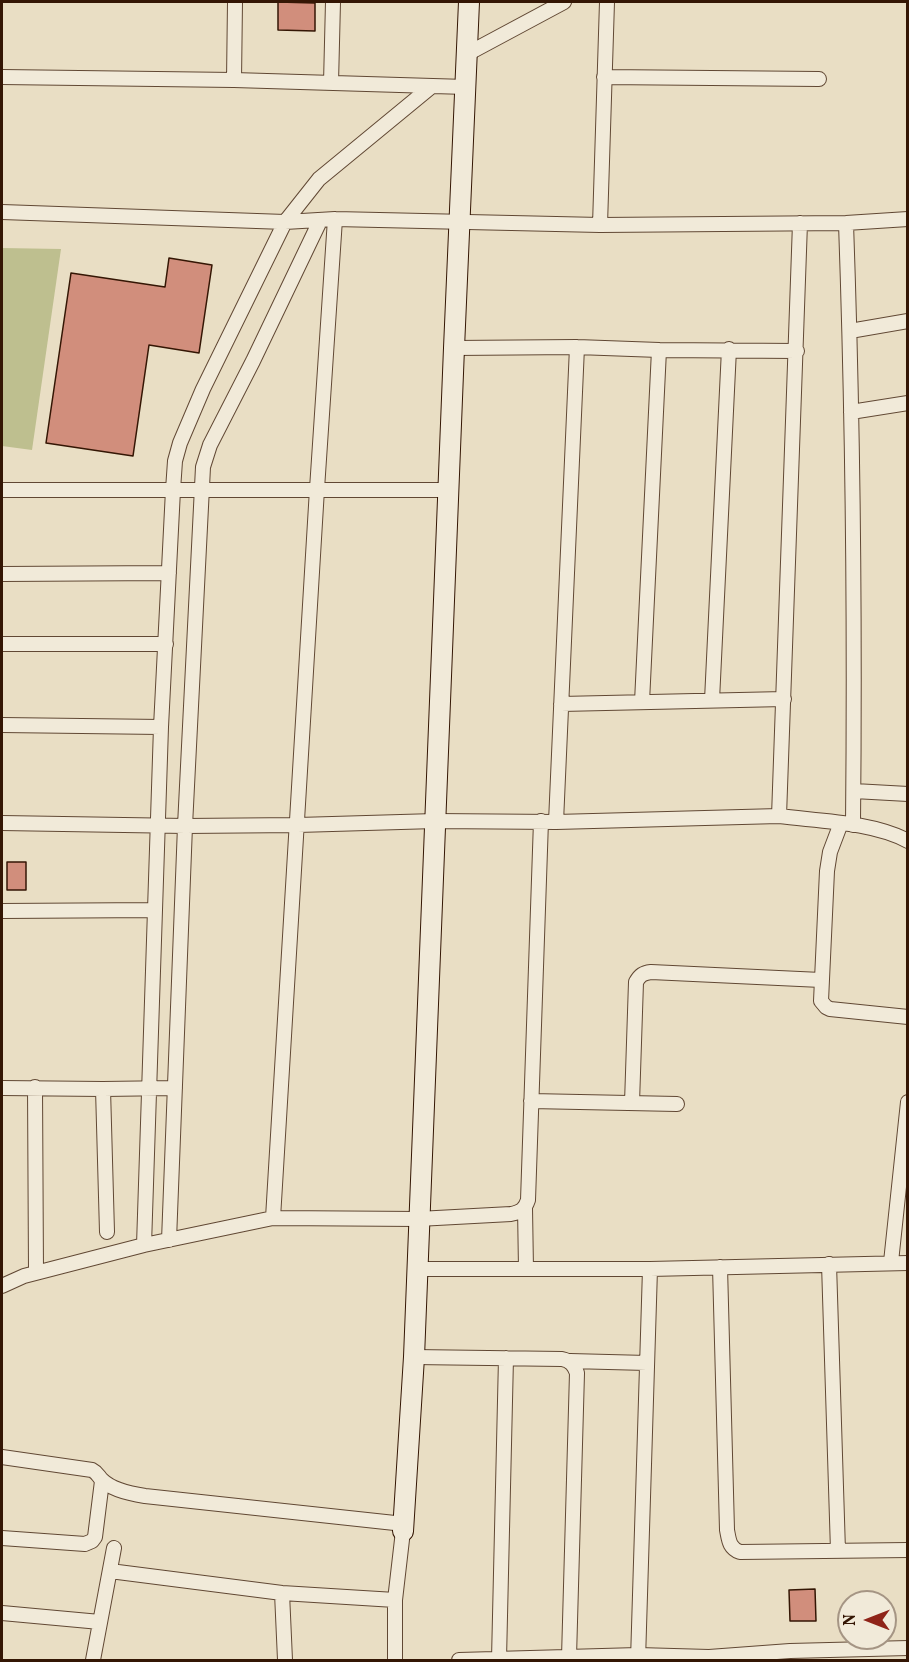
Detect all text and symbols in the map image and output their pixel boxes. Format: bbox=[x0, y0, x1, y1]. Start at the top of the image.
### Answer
north arrow bbox=[837, 1590, 897, 1650]
text: N bbox=[840, 1614, 862, 1626]

